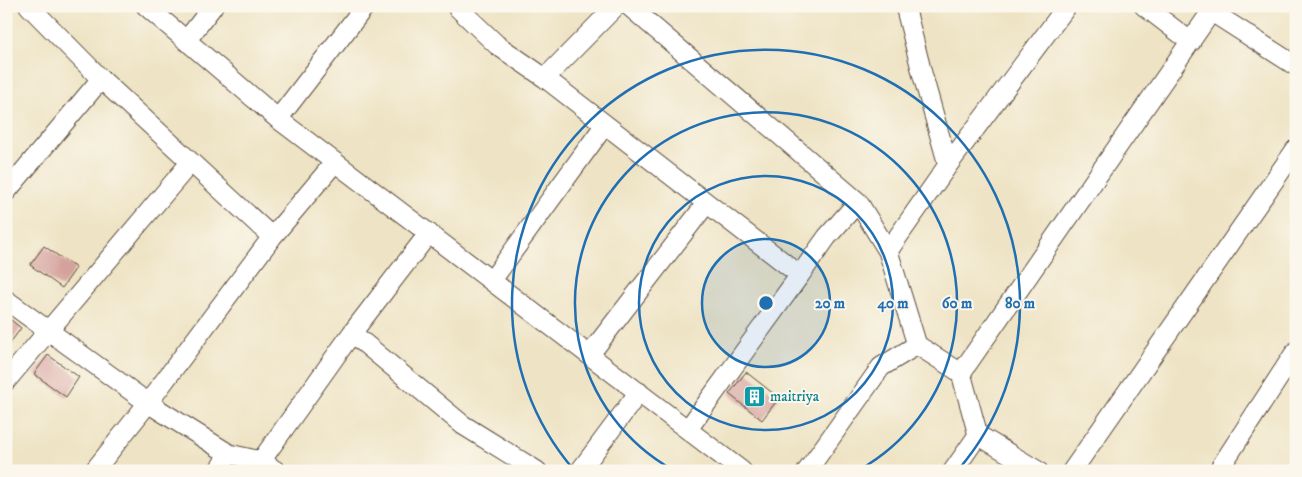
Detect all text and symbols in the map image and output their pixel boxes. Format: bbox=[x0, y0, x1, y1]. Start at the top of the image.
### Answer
centre of rings bbox=[757, 294, 775, 312]
text: 20 m bbox=[815, 294, 846, 313]
text: 40 m bbox=[876, 294, 909, 313]
text: 60 m bbox=[942, 294, 973, 313]
text: 80 m bbox=[1005, 294, 1036, 313]
building icon: maitriya bbox=[742, 384, 766, 408]
place label: maitriya bbox=[770, 387, 820, 406]

